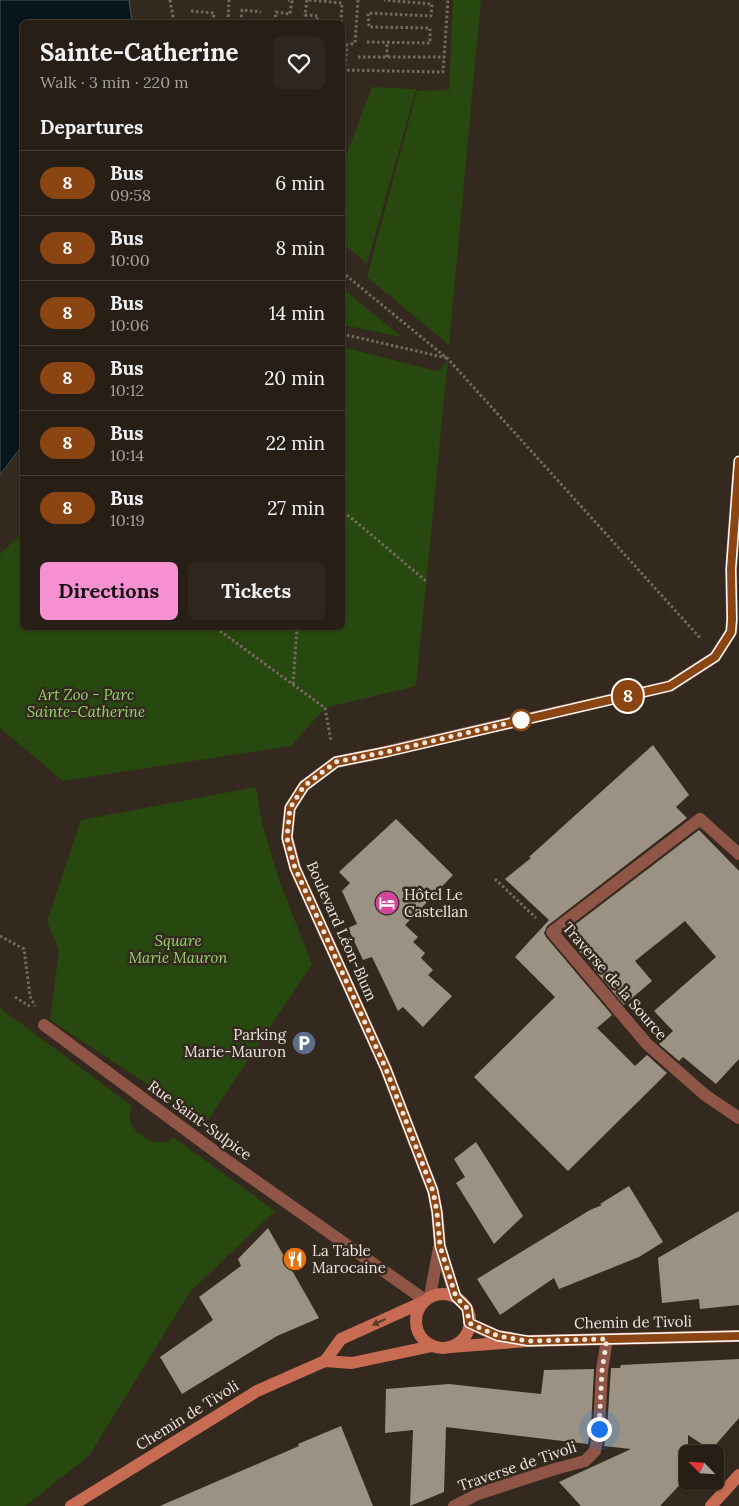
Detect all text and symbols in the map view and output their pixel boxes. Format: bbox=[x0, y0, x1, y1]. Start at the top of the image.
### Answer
text: Sainte-Catherine bbox=[40, 37, 238, 68]
button: heart bbox=[273, 37, 325, 89]
text: Walk · 3 min · 220 m bbox=[40, 72, 189, 92]
text: Departures bbox=[40, 115, 143, 139]
text: Bus bbox=[110, 161, 143, 185]
text: 8 bbox=[62, 171, 73, 194]
text: 6 min bbox=[275, 171, 325, 195]
text: 09:58 bbox=[110, 185, 151, 205]
text: Bus bbox=[110, 226, 143, 250]
text: 8 bbox=[62, 236, 73, 259]
text: 8 min bbox=[275, 236, 325, 260]
text: 10:00 bbox=[110, 250, 150, 270]
text: Bus bbox=[110, 291, 143, 315]
text: 8 bbox=[62, 301, 73, 324]
text: 14 min bbox=[269, 301, 325, 325]
text: 10:06 bbox=[110, 315, 149, 335]
text: Bus bbox=[110, 356, 143, 380]
text: 8 bbox=[62, 366, 73, 389]
text: 20 min bbox=[264, 366, 325, 390]
text: 10:12 bbox=[110, 380, 144, 400]
text: Bus bbox=[110, 421, 143, 445]
text: 8 bbox=[62, 431, 73, 454]
text: 22 min bbox=[266, 431, 325, 455]
text: 10:14 bbox=[110, 445, 144, 465]
text: Bus bbox=[110, 486, 143, 510]
text: 8 bbox=[62, 496, 73, 519]
text: 27 min bbox=[267, 496, 325, 520]
text: 10:19 bbox=[110, 510, 145, 530]
button: Directions bbox=[40, 562, 178, 620]
button: Tickets bbox=[188, 562, 325, 620]
line badge: 8 bbox=[612, 680, 644, 712]
text: 8 bbox=[623, 684, 633, 707]
park label: Art Zoo - Parc Sainte-Catherine bbox=[27, 685, 145, 721]
unlabelled marker bbox=[510, 709, 532, 731]
street label: Boulevard Léon-Blum bbox=[303, 858, 381, 1004]
place label: Hôtel Le Castellan bbox=[404, 885, 468, 921]
hotel icon: Hôtel Le Castellan bbox=[374, 890, 400, 916]
street label: Traverse de la Source bbox=[559, 918, 671, 1044]
park label: Square Marie Mauron bbox=[128, 931, 228, 967]
place label: Parking Marie-Mauron bbox=[184, 1025, 287, 1061]
parking icon: Parking Marie-Mauron bbox=[291, 1030, 317, 1056]
street label: Rue Saint-Sulpice bbox=[144, 1076, 256, 1164]
place label: La Table Marocaine bbox=[312, 1241, 386, 1277]
restaurant icon: La Table Marocaine bbox=[282, 1246, 308, 1272]
street label: Chemin de Tivoli bbox=[574, 1311, 692, 1333]
one-way arrow bbox=[372, 1318, 386, 1326]
street label: Chemin de Tivoli bbox=[132, 1376, 242, 1454]
your location bbox=[587, 1417, 612, 1442]
street label: Traverse de Tivoli bbox=[455, 1437, 579, 1495]
north arrow bbox=[679, 1445, 724, 1490]
map controls bbox=[679, 1445, 724, 1490]

